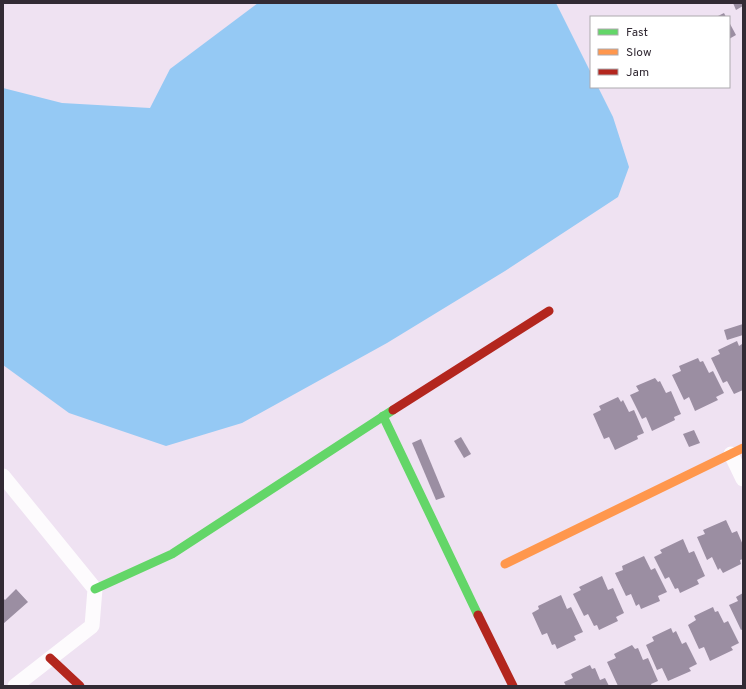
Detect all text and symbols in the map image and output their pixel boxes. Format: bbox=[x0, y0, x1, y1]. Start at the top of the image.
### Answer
legend bbox=[590, 16, 730, 88]
text: Fast bbox=[626, 25, 648, 41]
text: Slow bbox=[626, 45, 652, 61]
text: Jam bbox=[626, 65, 649, 81]

